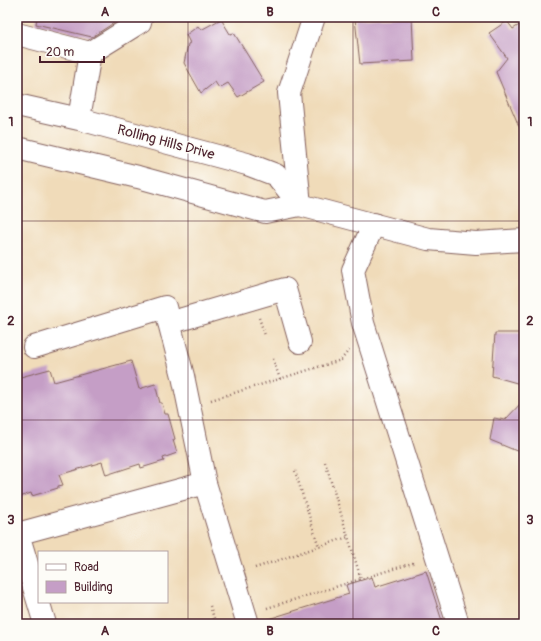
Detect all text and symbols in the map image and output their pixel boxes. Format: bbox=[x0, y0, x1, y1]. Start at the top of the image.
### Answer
text: A bbox=[101, 4, 110, 20]
text: B bbox=[266, 4, 274, 20]
text: C bbox=[432, 4, 440, 20]
scale bar bbox=[40, 38, 104, 64]
text: 20 m bbox=[46, 45, 75, 60]
text: 1 bbox=[8, 114, 14, 130]
text: 1 bbox=[527, 114, 533, 130]
street label: Rolling Hills Drive bbox=[116, 121, 217, 163]
text: 2 bbox=[7, 313, 15, 329]
text: 2 bbox=[526, 313, 534, 329]
text: 3 bbox=[7, 512, 15, 528]
text: 3 bbox=[526, 512, 534, 528]
legend bbox=[38, 551, 168, 603]
text: Road bbox=[74, 560, 99, 575]
text: Building bbox=[74, 580, 113, 595]
text: A bbox=[101, 623, 110, 639]
text: B bbox=[266, 623, 274, 639]
text: C bbox=[432, 623, 440, 639]

